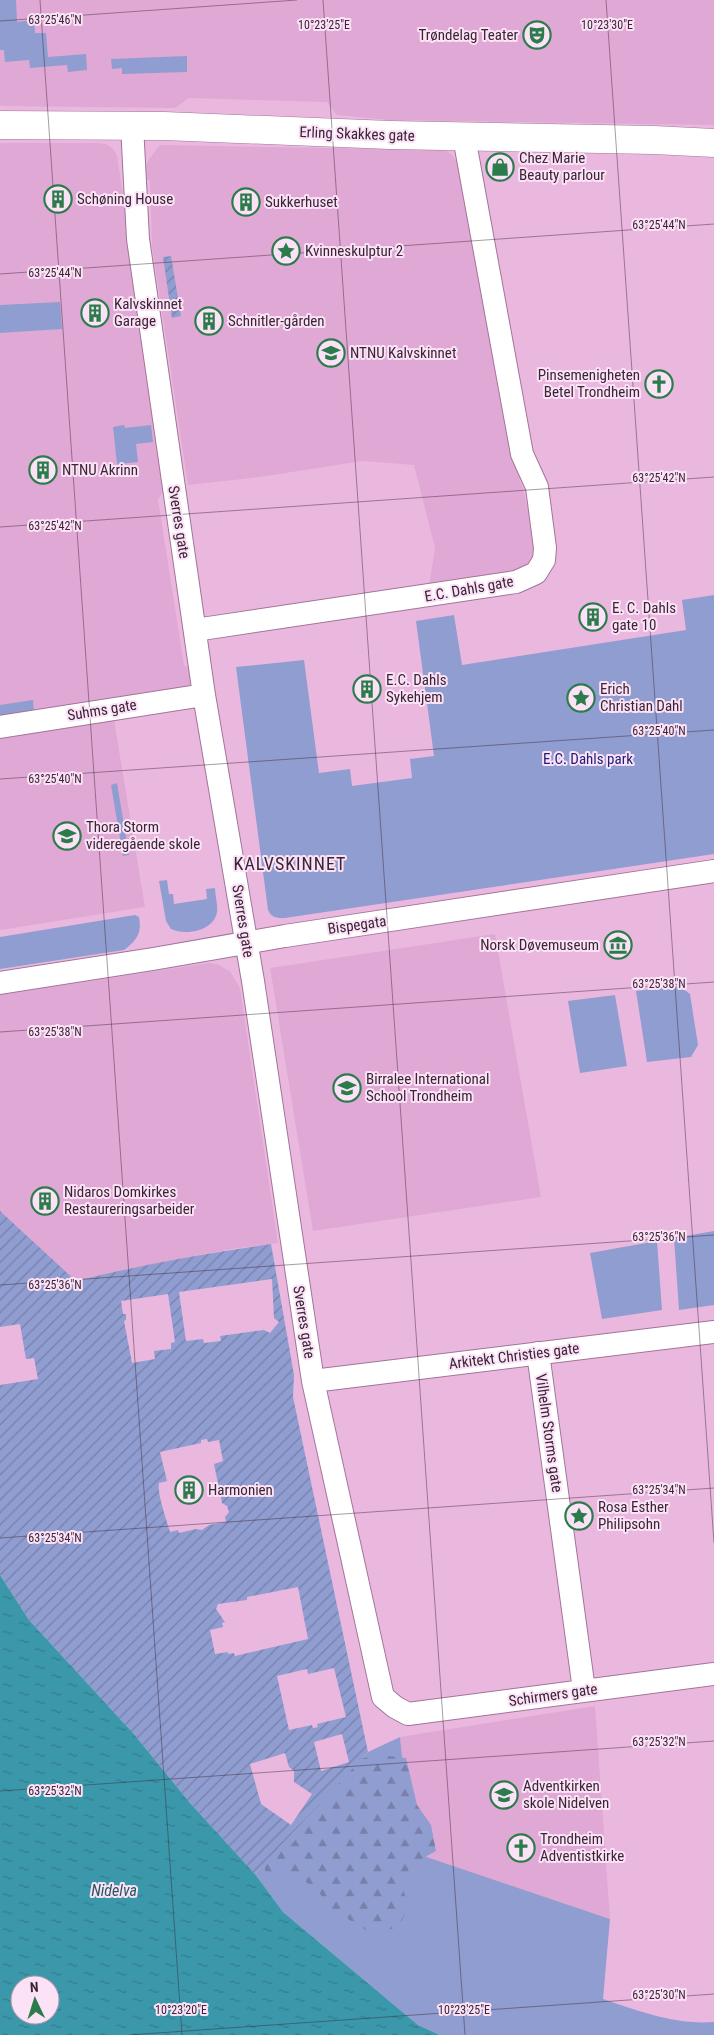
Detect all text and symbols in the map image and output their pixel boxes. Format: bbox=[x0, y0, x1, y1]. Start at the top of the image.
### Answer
text: 63°25'46"N bbox=[28, 13, 82, 27]
text: 10°23'25"E bbox=[298, 18, 350, 32]
text: 10°23'30"E bbox=[581, 18, 633, 32]
theatre icon: Trøndelag Teater bbox=[522, 20, 552, 50]
place label: Trøndelag Teater bbox=[418, 26, 518, 44]
street label: Erling Skakkes gate bbox=[299, 123, 415, 145]
place label: Chez Marie Beauty parlour bbox=[519, 149, 605, 184]
shop icon: Chez Marie Beauty parlour bbox=[485, 152, 515, 182]
building icon: Schøning House bbox=[43, 184, 73, 214]
building icon: Sukkerhuset bbox=[231, 187, 261, 217]
place label: Schøning House bbox=[77, 190, 173, 208]
place label: Sukkerhuset bbox=[265, 193, 338, 211]
text: 63°25'44"N bbox=[632, 218, 686, 232]
place icon: Kvinneskulptur 2 bbox=[271, 236, 301, 266]
place label: Kvinneskulptur 2 bbox=[305, 242, 403, 260]
text: 63°25'44"N bbox=[28, 266, 82, 280]
place label: Kalvskinnet Garage bbox=[114, 295, 182, 330]
building icon: Kalvskinnet Garage bbox=[80, 298, 110, 328]
building icon: Schnitler-gården bbox=[194, 306, 224, 336]
place label: Schnitler-gården bbox=[228, 312, 325, 330]
school or university icon: NTNU Kalvskinnet bbox=[316, 338, 346, 368]
place label: NTNU Kalvskinnet bbox=[350, 344, 456, 362]
place label: Pinsemenigheten Betel Trondheim bbox=[538, 366, 640, 401]
church icon: Pinsemenigheten Betel Trondheim bbox=[644, 369, 674, 399]
building icon: NTNU Akrinn bbox=[28, 455, 58, 485]
place label: NTNU Akrinn bbox=[62, 461, 138, 479]
text: 63°25'42"N bbox=[632, 471, 686, 485]
street label: Sverres gate bbox=[164, 484, 194, 560]
text: 63°25'42"N bbox=[28, 519, 82, 533]
street label: E.C. Dahls gate bbox=[423, 572, 515, 606]
place label: E. C. Dahls gate 10 bbox=[612, 599, 676, 634]
building icon: E. C. Dahls gate 10 bbox=[578, 602, 608, 632]
place label: E.C. Dahls Sykehjem bbox=[386, 671, 447, 706]
building icon: E.C. Dahls Sykehjem bbox=[352, 674, 382, 704]
place label: Erich Christian Dahl bbox=[600, 680, 683, 715]
place icon: Erich Christian Dahl bbox=[566, 683, 596, 713]
street label: Suhms gate bbox=[66, 696, 138, 724]
text: 63°25'40"N bbox=[632, 724, 686, 738]
park label: E.C. Dahls park bbox=[543, 750, 633, 768]
text: 63°25'40"N bbox=[28, 772, 82, 786]
place label: Thora Storm videregående skole bbox=[86, 818, 200, 853]
school or university icon: Thora Storm videregående skole bbox=[52, 821, 82, 851]
district label: KALVSKINNET bbox=[234, 853, 346, 874]
street label: Sverres gate bbox=[228, 883, 258, 959]
street label: Bispegata bbox=[326, 912, 388, 938]
museum icon: Norsk Døvemuseum bbox=[603, 930, 633, 960]
place label: Norsk Døvemuseum bbox=[480, 936, 599, 954]
text: 63°25'38"N bbox=[632, 977, 686, 991]
text: 63°25'38"N bbox=[28, 1025, 82, 1039]
place label: Birralee International School Trondheim bbox=[366, 1070, 489, 1105]
school or university icon: Birralee International School Trondheim bbox=[332, 1073, 362, 1103]
place label: Nidaros Domkirkes Restaureringsarbeider bbox=[64, 1183, 195, 1218]
building icon: Nidaros Domkirkes Restaureringsarbeider bbox=[30, 1186, 60, 1216]
text: 63°25'36"N bbox=[632, 1230, 686, 1244]
text: 63°25'36"N bbox=[28, 1278, 82, 1292]
street label: Sverres gate bbox=[289, 1284, 319, 1360]
street label: Arkitekt Christies gate bbox=[448, 1339, 580, 1373]
street label: Vilhelm Storms gate bbox=[532, 1373, 566, 1493]
building icon: Harmonien bbox=[174, 1475, 204, 1505]
place label: Harmonien bbox=[208, 1481, 273, 1499]
text: 63°25'34"N bbox=[632, 1483, 686, 1497]
place label: Rosa Esther Philipsohn bbox=[598, 1498, 669, 1533]
place icon: Rosa Esther Philipsohn bbox=[564, 1501, 594, 1531]
text: 63°25'34"N bbox=[28, 1531, 82, 1545]
street label: Schirmers gate bbox=[508, 1680, 598, 1710]
text: 63°25'32"N bbox=[632, 1735, 686, 1749]
place label: Adventkirken skole Nidelven bbox=[523, 1777, 609, 1812]
school or university icon: Adventkirken skole Nidelven bbox=[489, 1780, 519, 1810]
text: 63°25'32"N bbox=[28, 1784, 82, 1798]
place label: Trondheim Adventistkirke bbox=[540, 1830, 624, 1865]
church icon: Trondheim Adventistkirke bbox=[506, 1833, 536, 1863]
water label: Nidelva bbox=[91, 1881, 137, 1900]
north arrow bbox=[10, 1975, 60, 2025]
text: N bbox=[29, 1979, 39, 1995]
text: 63°25'30"N bbox=[632, 1988, 686, 2002]
text: 10°23'20"E bbox=[155, 2003, 207, 2017]
text: 10°23'25"E bbox=[438, 2003, 490, 2017]

